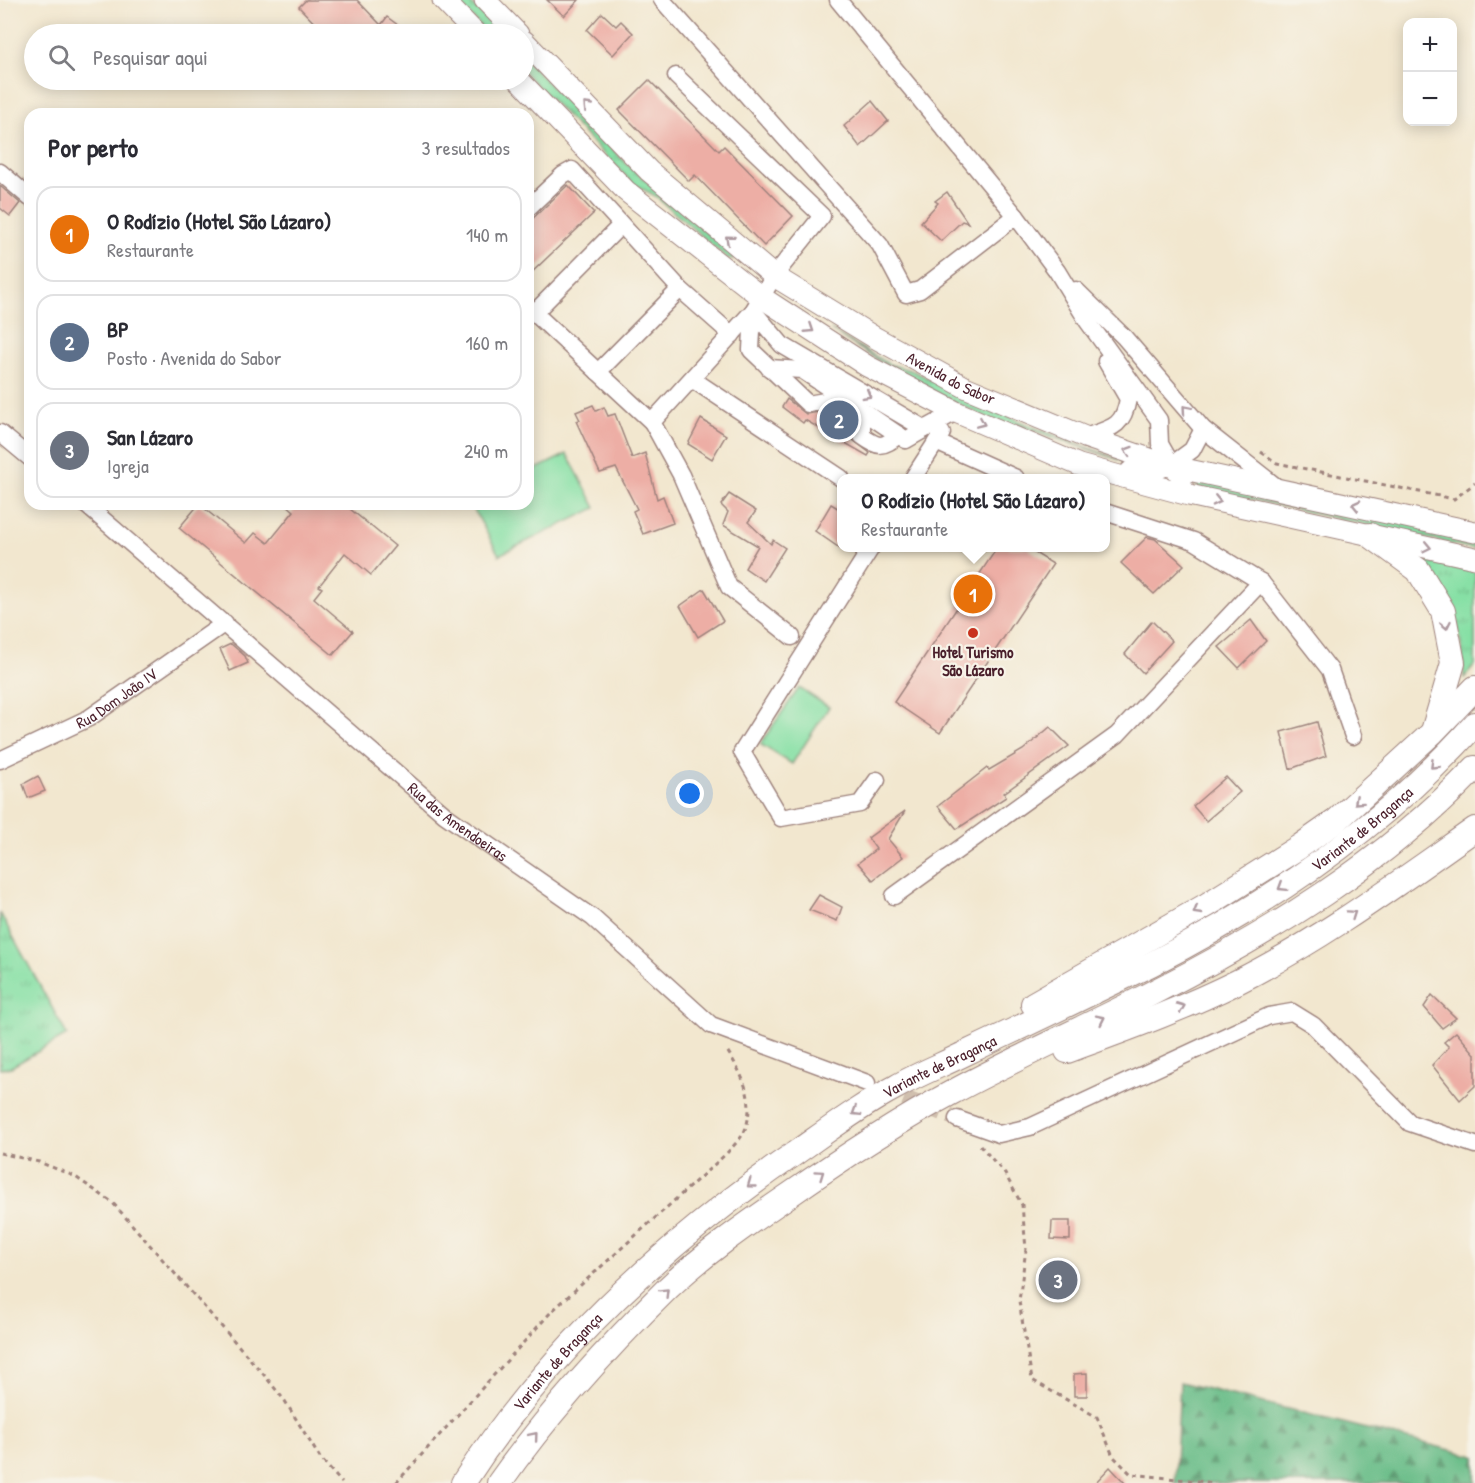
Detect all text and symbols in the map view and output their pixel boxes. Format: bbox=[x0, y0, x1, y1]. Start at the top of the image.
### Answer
map controls bbox=[1403, 18, 1457, 126]
button: + bbox=[1403, 18, 1457, 72]
search box bbox=[24, 24, 534, 90]
icon: search bbox=[45, 41, 78, 74]
text: Pesquisar aqui bbox=[93, 42, 208, 72]
button: − bbox=[1403, 72, 1457, 126]
one-way arrow bbox=[583, 103, 594, 114]
text: Por perto bbox=[48, 130, 138, 165]
text: 3 resultados bbox=[421, 134, 510, 161]
text: O Rodízio (Hotel São Lázaro) bbox=[107, 206, 332, 236]
text: 1 bbox=[66, 221, 73, 248]
text: 140 m bbox=[466, 221, 508, 248]
one-way arrow bbox=[725, 235, 736, 246]
text: Restaurante bbox=[107, 236, 194, 263]
text: BP bbox=[107, 314, 129, 344]
one-way arrow bbox=[804, 321, 815, 332]
text: 2 bbox=[65, 329, 74, 356]
text: 160 m bbox=[466, 329, 508, 356]
text: Posto · Avenida do Sabor bbox=[107, 344, 281, 371]
street label: Avenida do Sabor bbox=[903, 346, 999, 409]
one-way arrow bbox=[861, 387, 871, 399]
pin: 2 bbox=[820, 398, 858, 442]
one-way arrow bbox=[1182, 405, 1193, 416]
one-way arrow bbox=[974, 416, 985, 428]
text: San Lázaro bbox=[107, 422, 193, 452]
text: 3 bbox=[65, 437, 74, 464]
text: 240 m bbox=[464, 437, 508, 464]
one-way arrow bbox=[1123, 446, 1134, 459]
text: Igreja bbox=[107, 452, 149, 479]
popup bbox=[837, 474, 1110, 552]
text: O Rodízio (Hotel São Lázaro) bbox=[861, 485, 1086, 515]
one-way arrow bbox=[1211, 493, 1221, 506]
one-way arrow bbox=[1352, 500, 1362, 513]
text: Restaurante bbox=[861, 515, 948, 542]
one-way arrow bbox=[1422, 540, 1432, 553]
pin: 1 bbox=[954, 572, 992, 616]
one-way arrow bbox=[1439, 620, 1452, 630]
marker: Hotel Turismo São Lázaro bbox=[966, 626, 980, 640]
place label: Hotel Turismo São Lázaro bbox=[933, 641, 1014, 681]
street label: Rua Dom João IV bbox=[72, 663, 161, 734]
one-way arrow bbox=[1430, 758, 1441, 769]
street label: Rua das Amendoeiras bbox=[403, 777, 512, 866]
your location bbox=[675, 779, 704, 808]
street label: Variante de Bragança bbox=[1307, 781, 1417, 876]
one-way arrow bbox=[1354, 794, 1365, 805]
one-way arrow bbox=[1278, 880, 1288, 892]
one-way arrow bbox=[1193, 903, 1203, 915]
one-way arrow bbox=[1346, 910, 1357, 921]
one-way arrow bbox=[1175, 1002, 1186, 1014]
one-way arrow bbox=[1094, 1014, 1105, 1026]
street label: Variante de Bragança bbox=[878, 1029, 1000, 1103]
one-way arrow bbox=[851, 1104, 862, 1115]
one-way arrow bbox=[813, 1170, 824, 1181]
one-way arrow bbox=[747, 1176, 758, 1187]
pin: 3 bbox=[1038, 1258, 1078, 1302]
one-way arrow bbox=[658, 1288, 669, 1299]
street label: Variante de Bragança bbox=[508, 1308, 607, 1415]
one-way arrow bbox=[527, 1432, 538, 1443]

